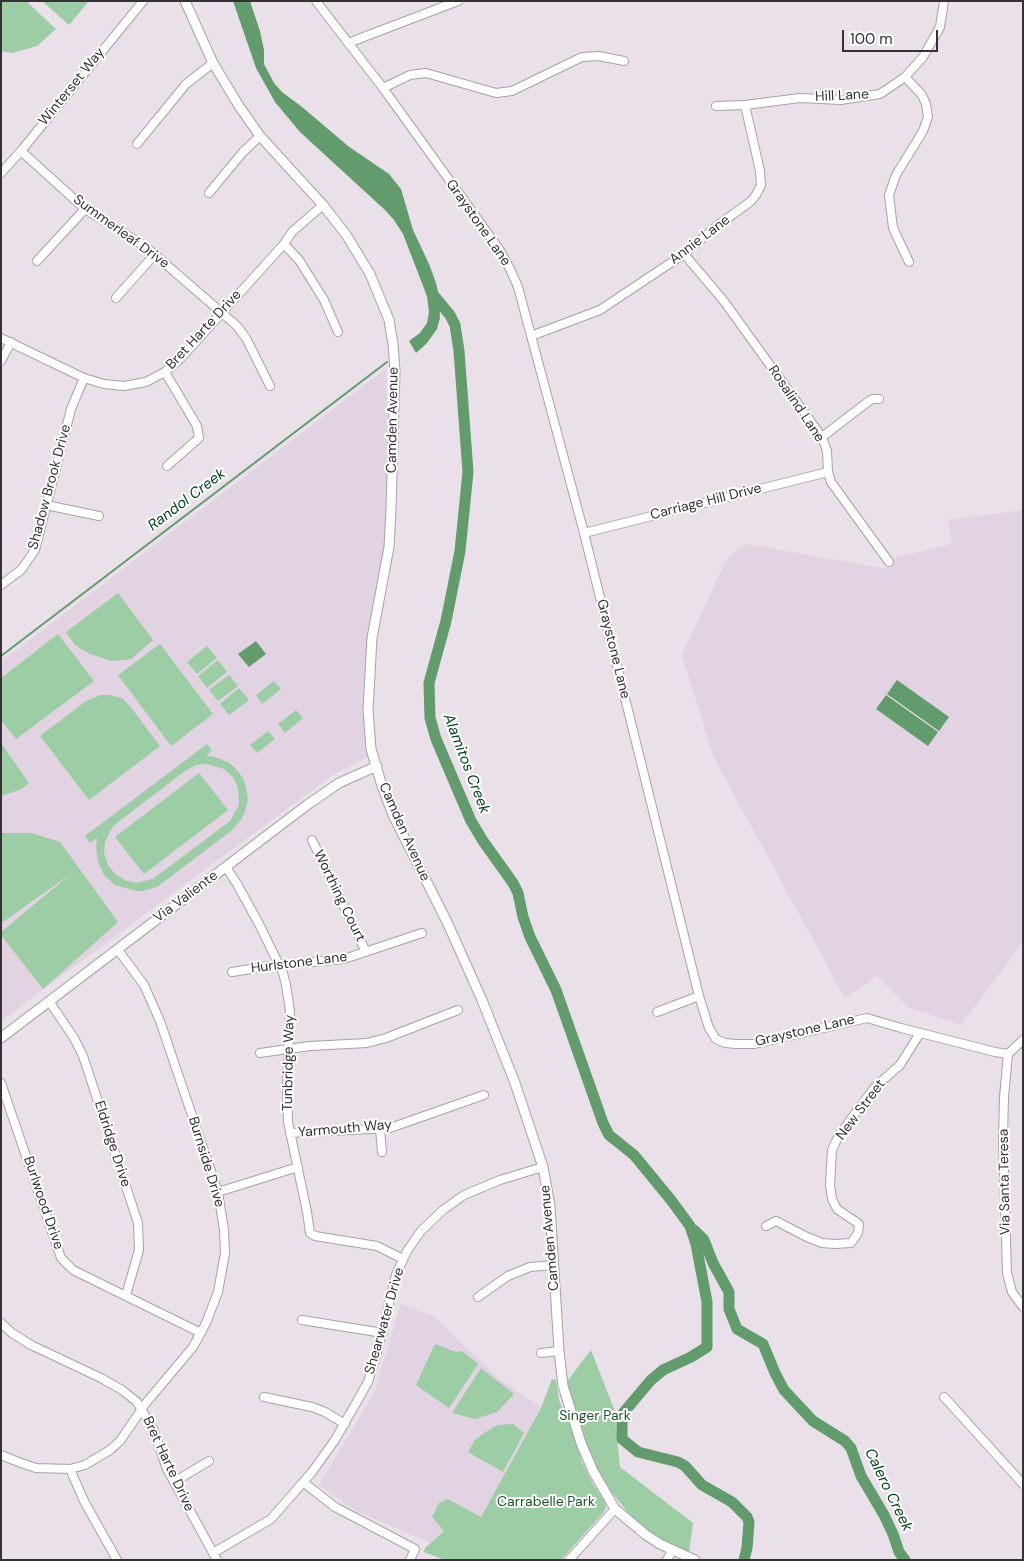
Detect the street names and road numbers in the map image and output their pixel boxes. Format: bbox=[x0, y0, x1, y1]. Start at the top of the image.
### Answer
street label: Winterset Way bbox=[35, 45, 109, 129]
street label: Hill Lane bbox=[815, 86, 869, 106]
street label: Graystone Lane bbox=[442, 177, 514, 269]
street label: Summerleaf Drive bbox=[70, 192, 172, 272]
street label: Annie Lane bbox=[666, 212, 734, 268]
street label: Bret Harte Drive bbox=[163, 287, 245, 373]
street label: Rosalind Lane bbox=[764, 362, 828, 446]
street label: Camden Avenue bbox=[384, 367, 402, 473]
street label: Shadow Brook Drive bbox=[25, 423, 75, 551]
street label: Carriage Hill Drive bbox=[649, 480, 763, 524]
street label: Graystone Lane bbox=[593, 598, 633, 700]
street label: Camden Avenue bbox=[375, 780, 433, 884]
street label: Worthing Court bbox=[310, 847, 368, 945]
street label: Via Valiente bbox=[151, 867, 221, 927]
street label: Hurlstone Lane bbox=[250, 949, 348, 977]
street label: Graystone Lane bbox=[754, 1011, 856, 1051]
street label: Tunbridge Way bbox=[280, 1015, 298, 1111]
street label: New Street bbox=[833, 1076, 889, 1144]
street label: Eldridge Drive bbox=[90, 1099, 134, 1189]
street label: Burnside Drive bbox=[184, 1115, 228, 1209]
street label: Yarmouth Way bbox=[297, 1117, 393, 1141]
street label: Via Santa Teresa bbox=[996, 1129, 1014, 1235]
street label: Burlwood Drive bbox=[19, 1154, 67, 1252]
street label: Camden Avenue bbox=[537, 1184, 563, 1292]
street label: Shearwater Drive bbox=[362, 1266, 408, 1376]
street label: Bret Harte Drive bbox=[139, 1414, 197, 1514]

